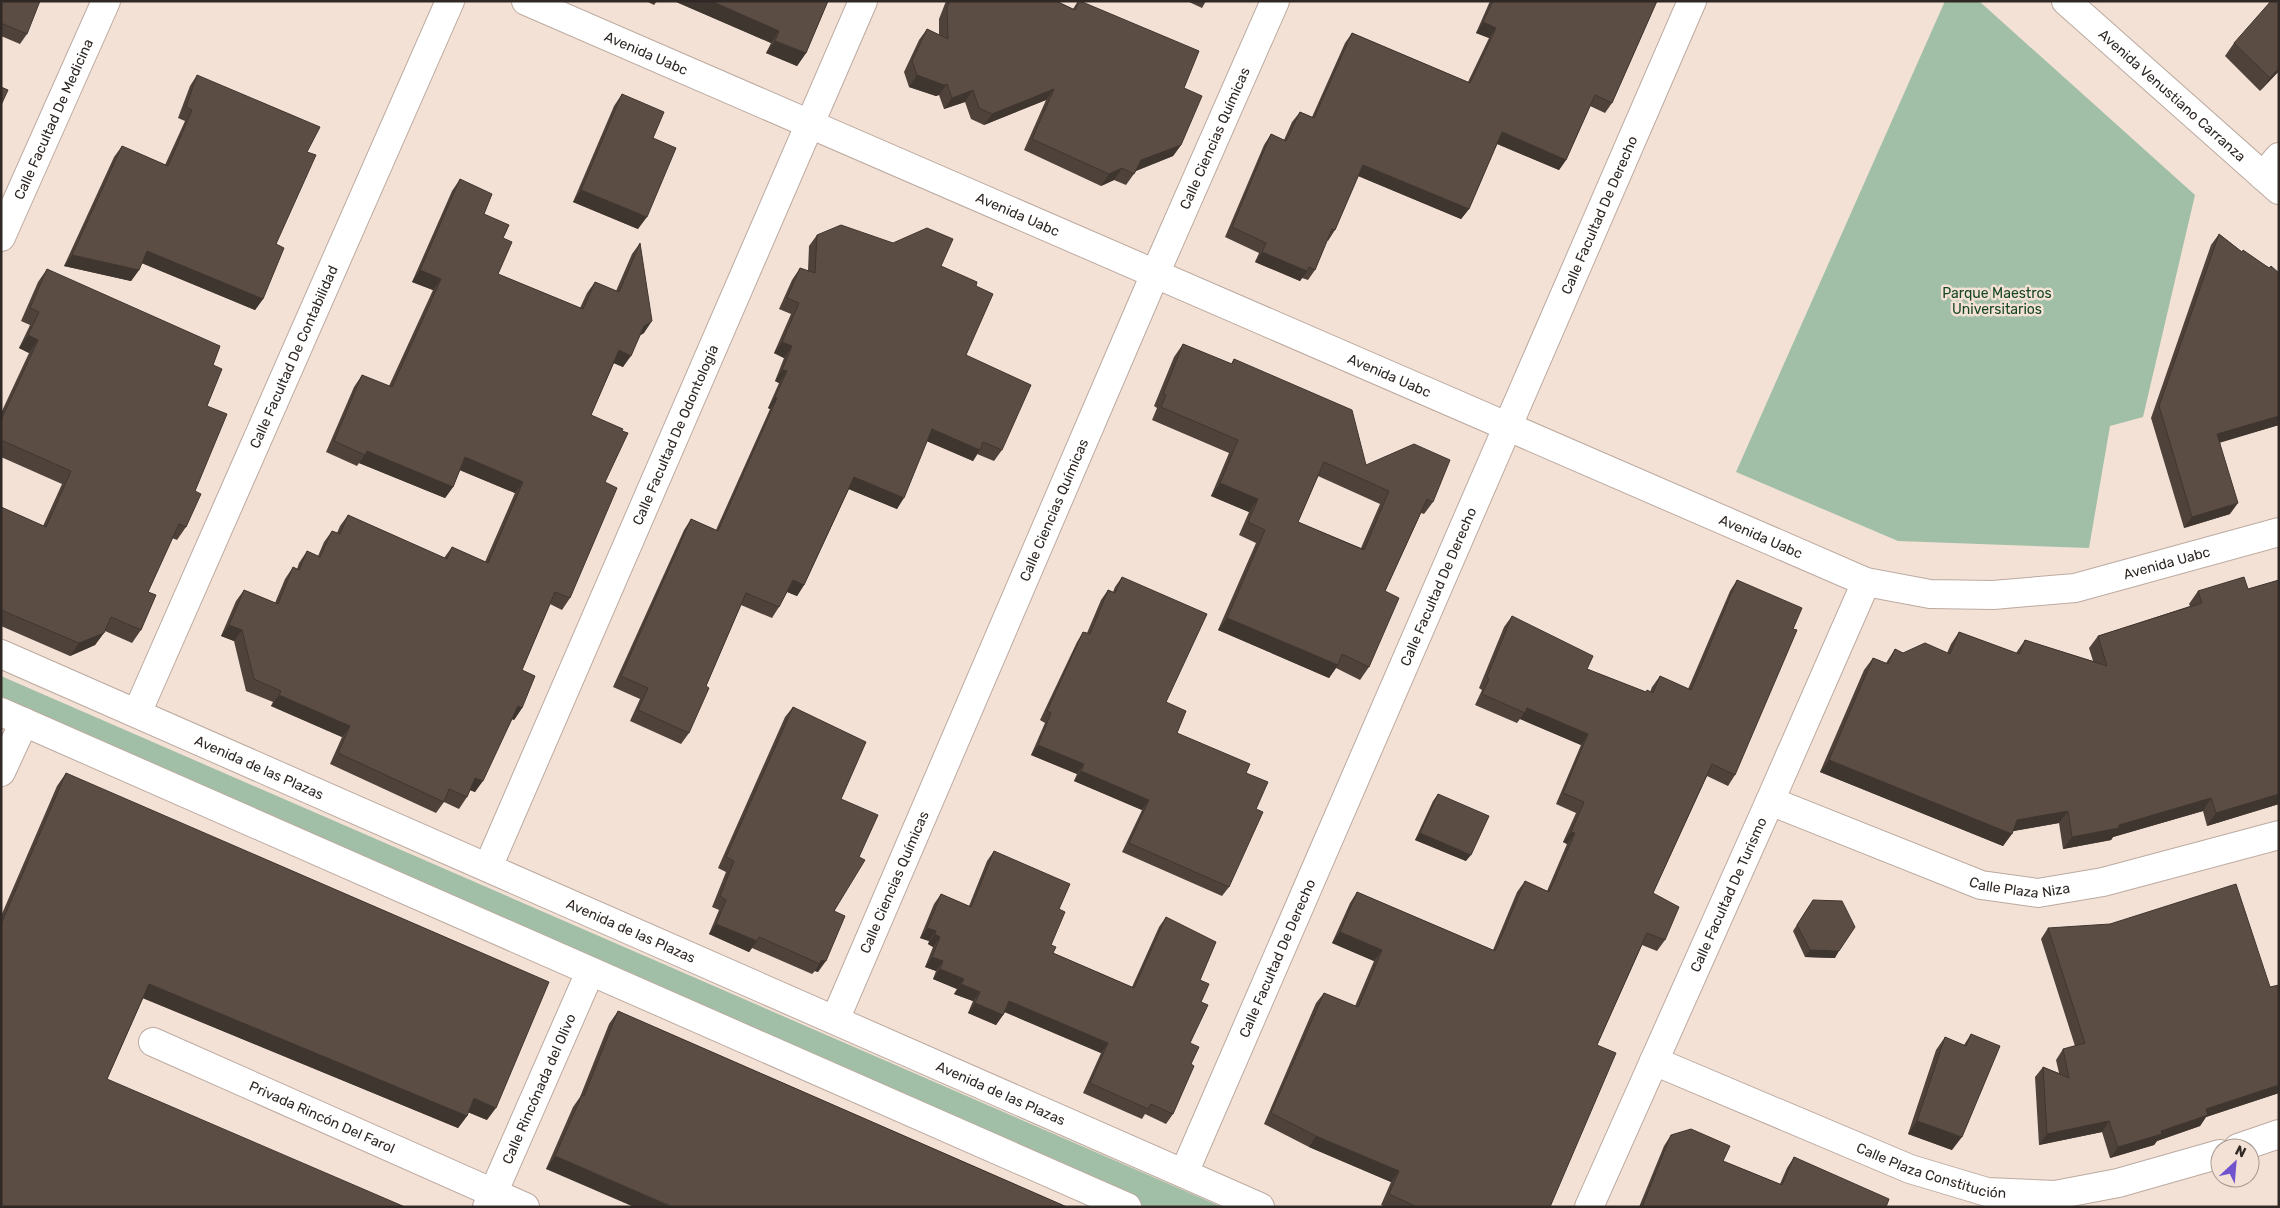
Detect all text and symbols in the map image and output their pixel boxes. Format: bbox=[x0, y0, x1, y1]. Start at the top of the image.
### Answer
street label: Avenida Venustiano Carranza bbox=[2095, 26, 2249, 165]
street label: Avenida Uabc bbox=[602, 28, 691, 79]
street label: Calle Facultad De Medicina bbox=[10, 36, 97, 202]
street label: Calle Ciencias Químicas bbox=[1176, 65, 1253, 212]
street label: Calle Facultad De Derecho bbox=[1557, 133, 1641, 297]
street label: Avenida Uabc bbox=[973, 189, 1062, 240]
street label: Calle Facultad De Contabilidad bbox=[246, 263, 341, 451]
park label: Parque Maestros Universitarios bbox=[1942, 285, 2052, 318]
street label: Calle Facultad De Odontología bbox=[629, 342, 722, 528]
street label: Avenida Uabc bbox=[1345, 350, 1434, 401]
street label: Calle Ciencias Químicas bbox=[1016, 436, 1092, 584]
street label: Calle Facultad De Derecho bbox=[1396, 505, 1480, 669]
street label: Avenida Uabc bbox=[1717, 511, 1805, 562]
street label: Avenida Uabc bbox=[2121, 543, 2212, 583]
street label: Avenida de las Plazas bbox=[192, 732, 326, 803]
street label: Calle Ciencias Químicas bbox=[856, 808, 932, 956]
street label: Calle Facultad De Turismo bbox=[1686, 815, 1770, 975]
street label: Calle Plaza Niza bbox=[1967, 873, 2071, 902]
street label: Calle Facultad De Derecho bbox=[1235, 876, 1319, 1040]
street label: Avenida de las Plazas bbox=[564, 895, 698, 966]
street label: Calle Rincónada del Olivo bbox=[498, 1011, 579, 1167]
street label: Avenida de las Plazas bbox=[934, 1057, 1068, 1129]
street label: Privada Rincón Del Farol bbox=[247, 1077, 398, 1157]
north arrow bbox=[2210, 1138, 2260, 1188]
street label: Calle Plaza Constitución bbox=[1854, 1139, 2007, 1201]
text: N bbox=[2232, 1142, 2249, 1162]

